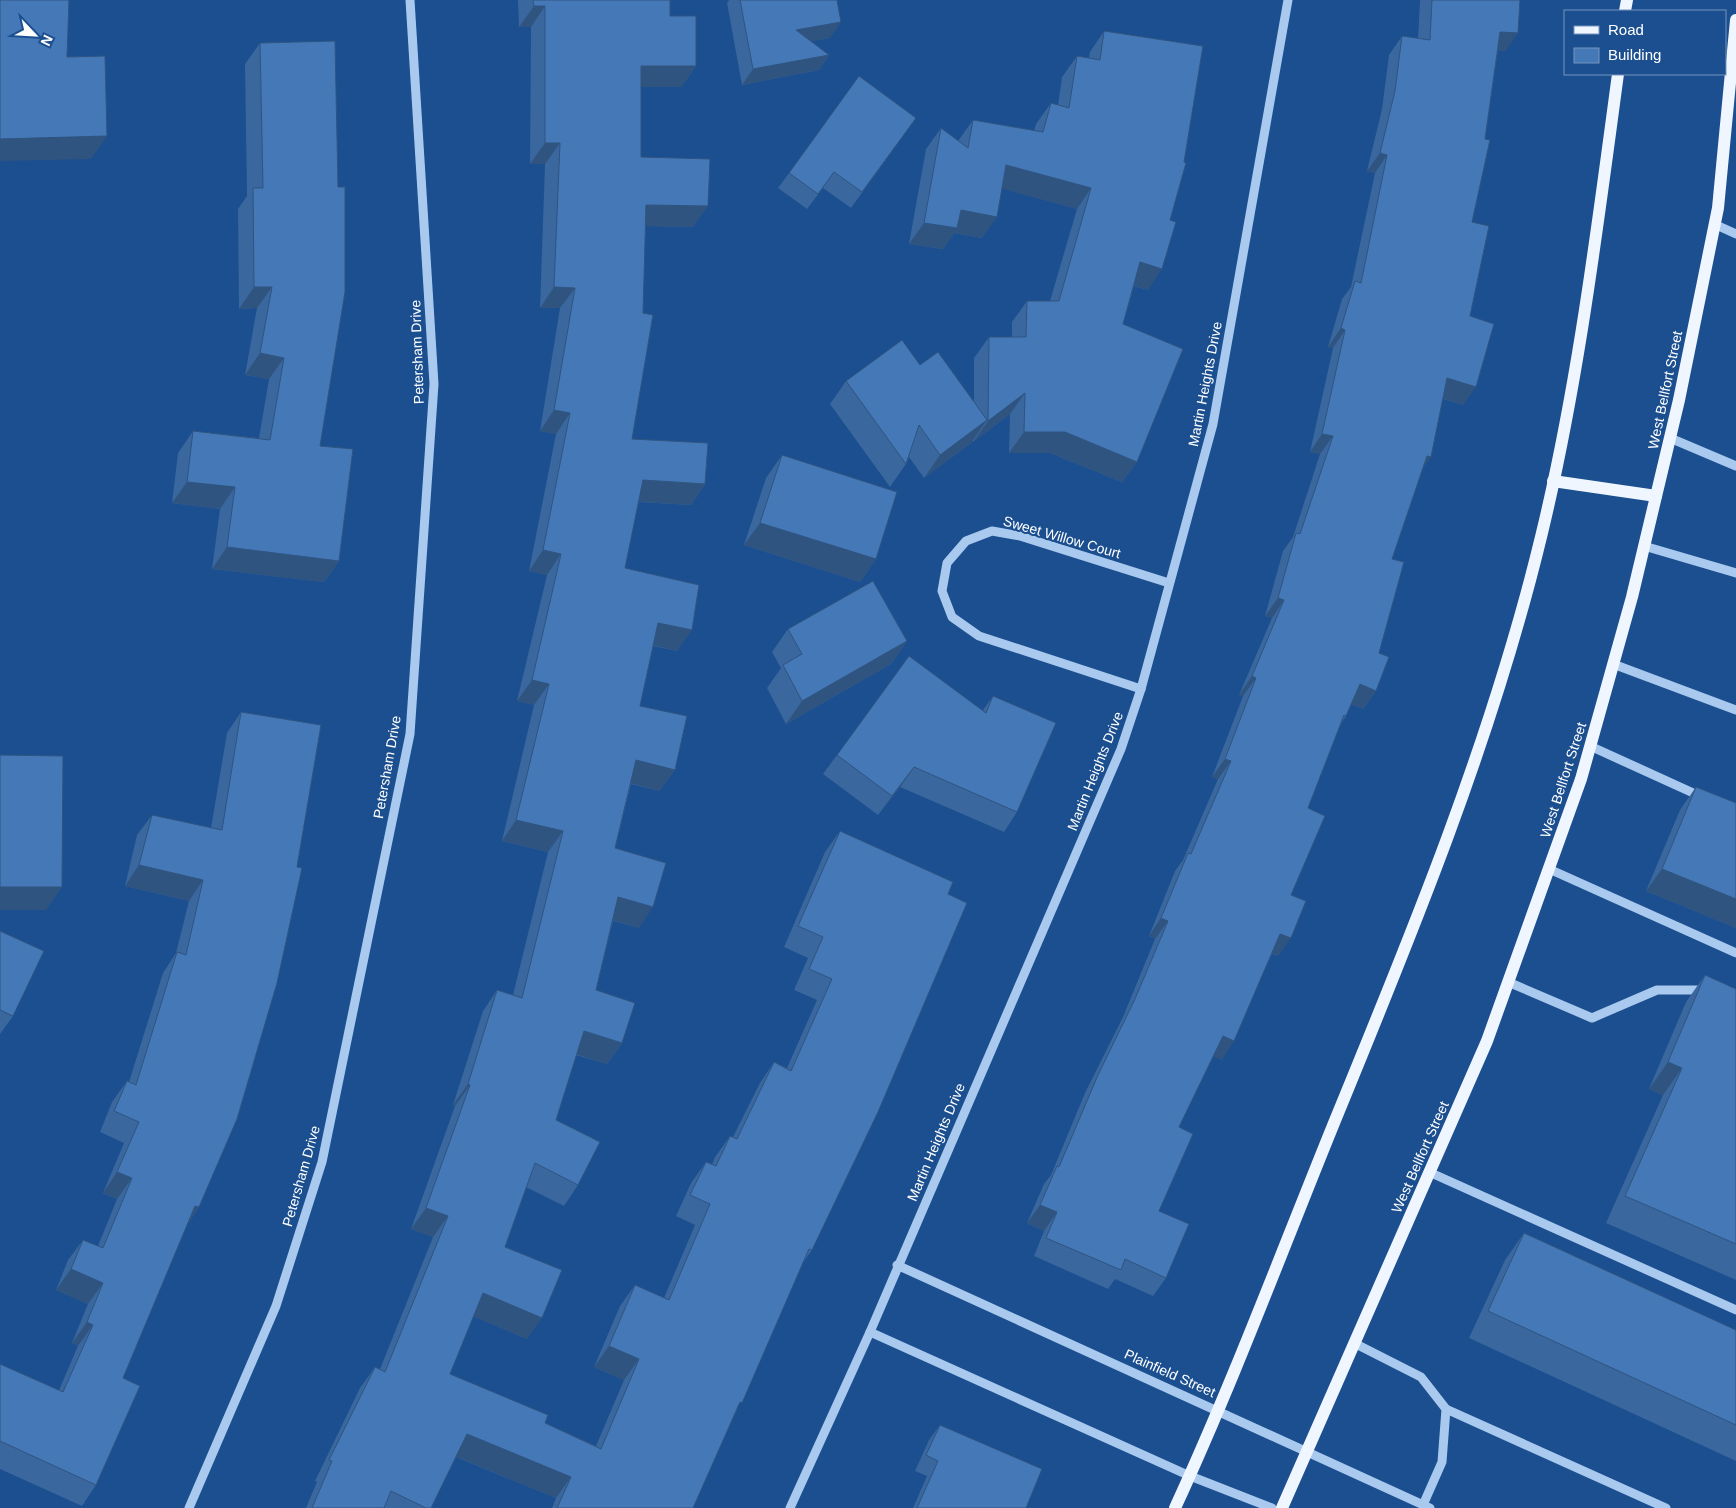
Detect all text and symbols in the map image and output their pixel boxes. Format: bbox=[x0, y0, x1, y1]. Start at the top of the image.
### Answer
north arrow bbox=[10, 10, 60, 60]
legend bbox=[1564, 10, 1726, 75]
text: Road bbox=[1608, 21, 1644, 38]
text: N bbox=[37, 33, 56, 48]
text: Building bbox=[1608, 46, 1661, 63]
street label: Petersham Drive bbox=[407, 299, 427, 404]
street label: Martin Heights Drive bbox=[1185, 320, 1225, 448]
street label: West Bellfort Street bbox=[1645, 329, 1685, 451]
street label: Sweet Willow Court bbox=[1001, 513, 1123, 561]
street label: Martin Heights Drive bbox=[1064, 709, 1126, 833]
street label: Petersham Drive bbox=[370, 714, 404, 820]
street label: West Bellfort Street bbox=[1537, 720, 1589, 840]
street label: Martin Heights Drive bbox=[904, 1080, 968, 1203]
street label: West Bellfort Street bbox=[1388, 1099, 1452, 1215]
street label: Petersham Drive bbox=[279, 1123, 323, 1228]
street label: Plainfield Street bbox=[1122, 1346, 1218, 1400]

